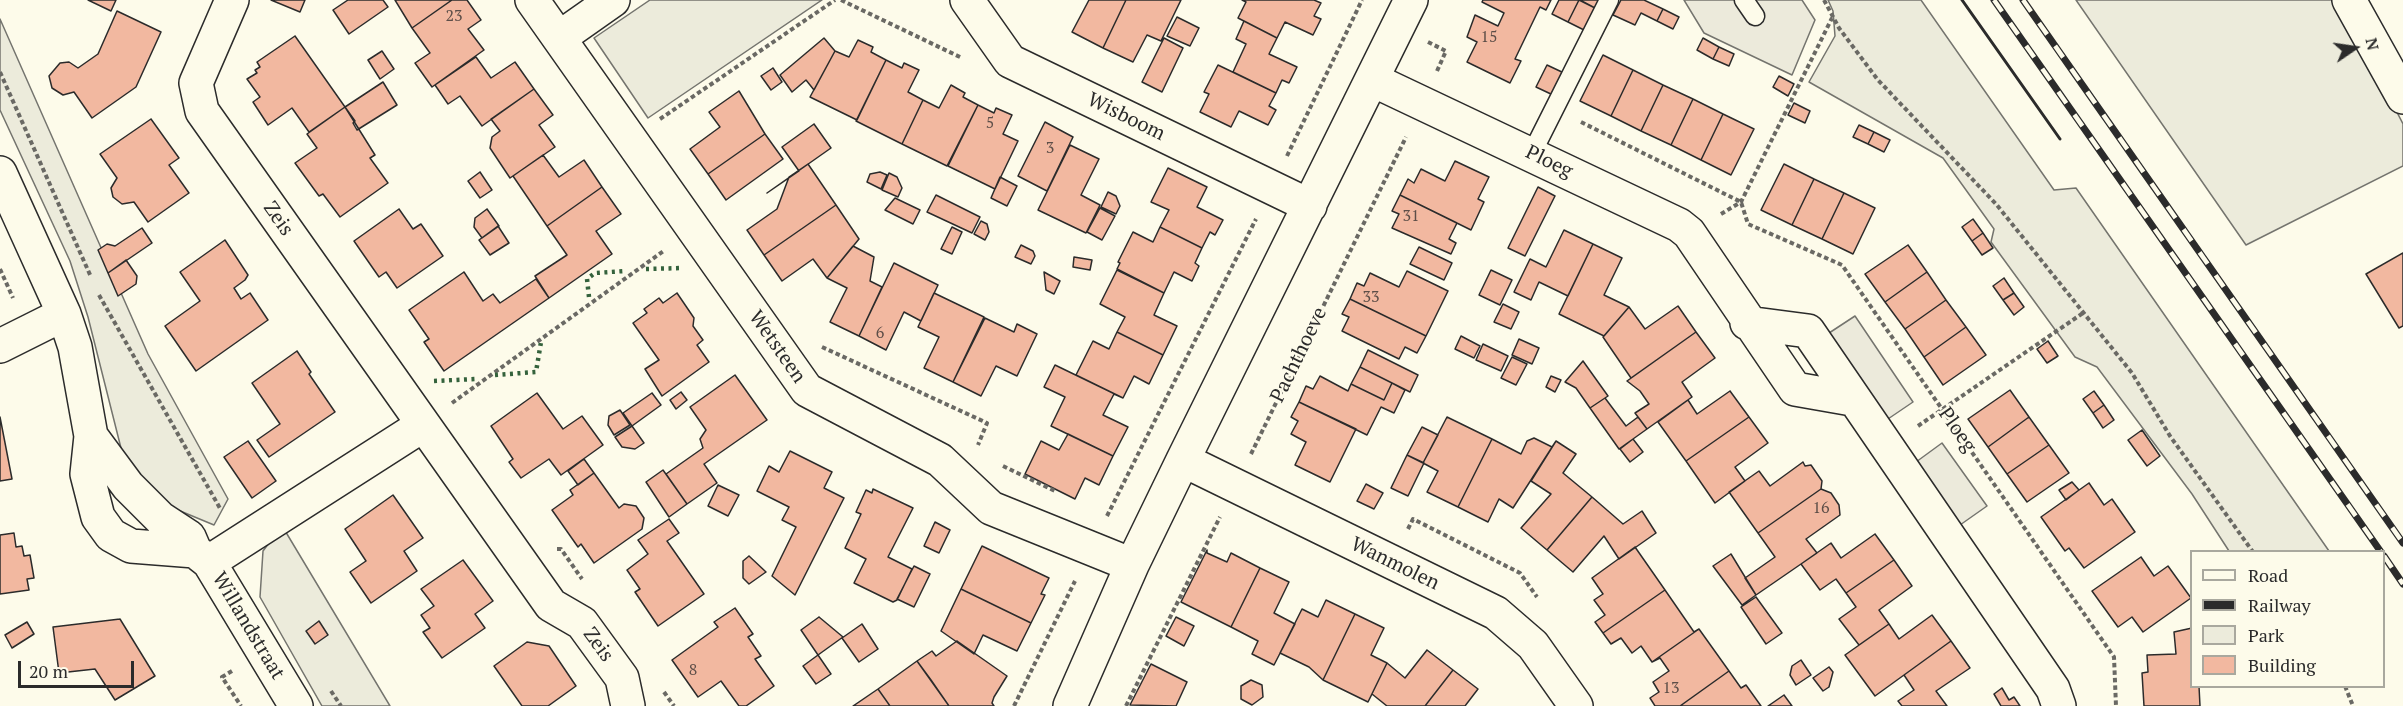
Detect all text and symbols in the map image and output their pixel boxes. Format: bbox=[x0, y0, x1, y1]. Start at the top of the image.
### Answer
house number: 23 bbox=[445, 6, 463, 26]
north arrow bbox=[2325, 18, 2385, 78]
house number: 15 bbox=[1480, 27, 1498, 47]
text: N bbox=[2360, 36, 2385, 52]
street label: Wisboom bbox=[1083, 88, 1169, 146]
house number: 5 bbox=[986, 113, 994, 133]
house number: 3 bbox=[1046, 138, 1054, 158]
street label: Ploeg bbox=[1521, 140, 1577, 184]
street label: Zeis bbox=[258, 197, 298, 241]
house number: 31 bbox=[1402, 206, 1420, 226]
house number: 33 bbox=[1362, 287, 1380, 307]
street label: Pachthoeve bbox=[1266, 304, 1332, 406]
street label: Wetsteen bbox=[743, 306, 811, 388]
house number: 6 bbox=[876, 323, 884, 343]
street label: Ploeg bbox=[1933, 403, 1981, 457]
house number: 16 bbox=[1812, 498, 1830, 518]
street label: Wanmolen bbox=[1347, 532, 1443, 596]
legend bbox=[2190, 550, 2385, 688]
text: Road bbox=[2248, 563, 2288, 587]
street label: Willandstraat bbox=[207, 568, 289, 684]
text: Railway bbox=[2248, 593, 2311, 617]
street label: Zeis bbox=[578, 623, 618, 667]
text: Park bbox=[2248, 623, 2284, 647]
scale bar bbox=[21, 649, 136, 687]
text: Building bbox=[2248, 653, 2316, 677]
text: 20 m bbox=[29, 659, 68, 683]
house number: 8 bbox=[689, 660, 697, 680]
house number: 13 bbox=[1662, 678, 1680, 698]

